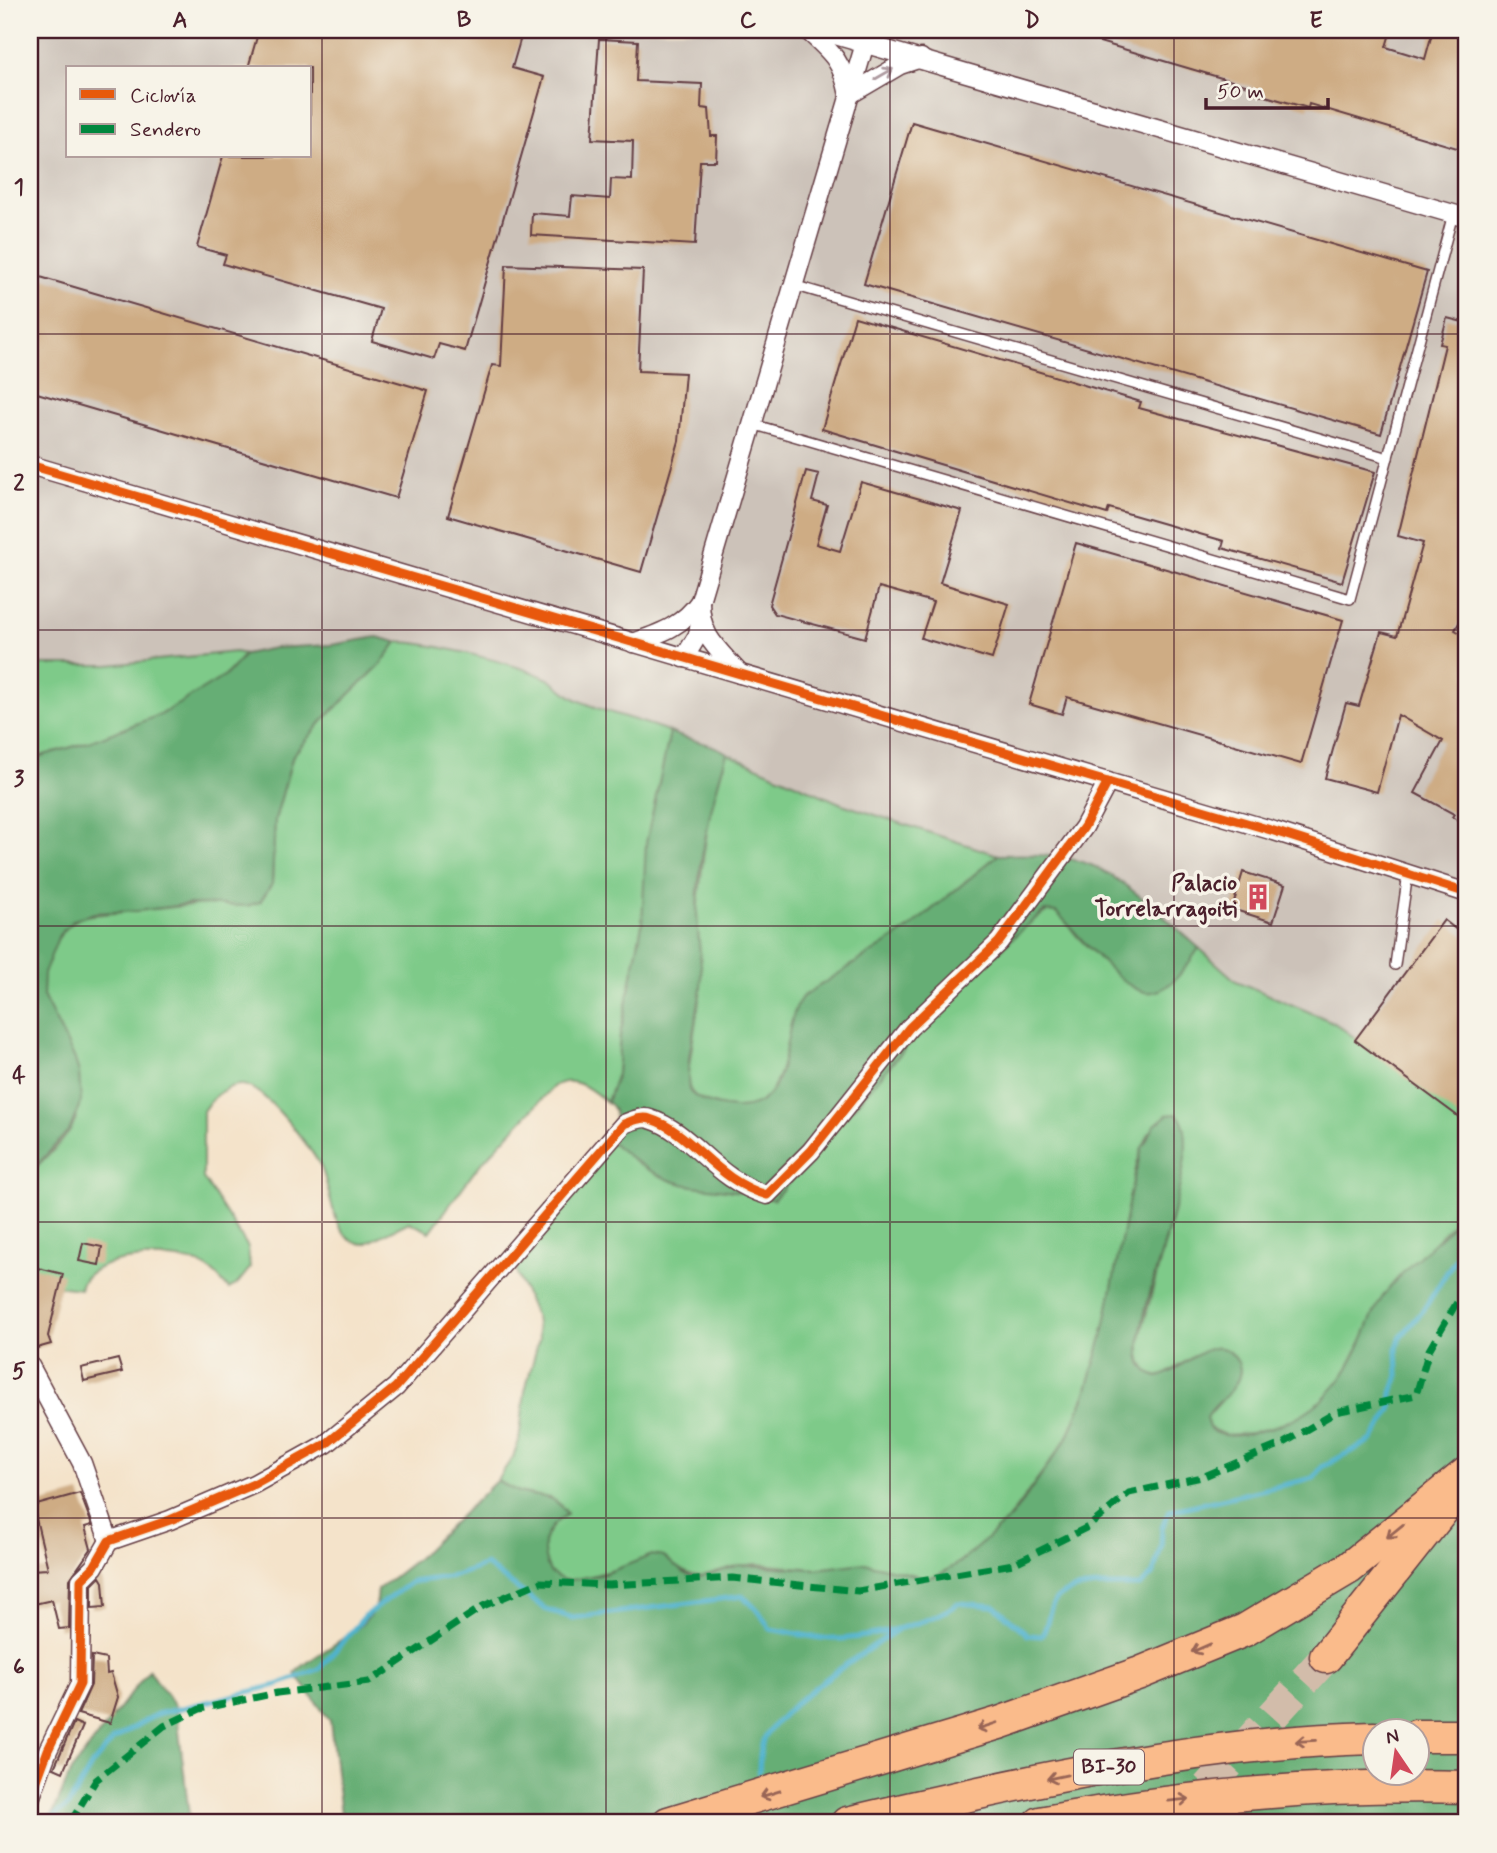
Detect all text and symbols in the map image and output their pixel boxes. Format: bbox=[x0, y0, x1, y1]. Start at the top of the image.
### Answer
text: A bbox=[172, 6, 188, 36]
text: B bbox=[457, 6, 472, 36]
text: C bbox=[740, 6, 757, 36]
text: D bbox=[1024, 6, 1040, 36]
text: E bbox=[1309, 6, 1323, 36]
legend bbox=[66, 66, 312, 158]
one-way arrow bbox=[874, 66, 894, 80]
scale bar bbox=[1206, 66, 1329, 110]
text: 50 m bbox=[1217, 78, 1264, 106]
text: Ciclovía bbox=[130, 82, 197, 110]
text: Sendero bbox=[130, 116, 201, 144]
text: 1 bbox=[14, 173, 24, 203]
text: 2 bbox=[13, 469, 25, 499]
text: 3 bbox=[14, 765, 25, 795]
place label: Palacio Torrelarragoiti bbox=[1094, 869, 1237, 925]
building icon: Palacio Torrelarragoiti bbox=[1243, 882, 1273, 912]
text: 4 bbox=[12, 1061, 26, 1091]
text: 5 bbox=[12, 1357, 26, 1387]
one-way arrow bbox=[1386, 1524, 1404, 1539]
one-way arrow bbox=[1191, 1642, 1212, 1655]
text: 6 bbox=[13, 1653, 25, 1683]
north arrow bbox=[1360, 1716, 1430, 1786]
one-way arrow bbox=[977, 1721, 999, 1734]
text: N bbox=[1384, 1723, 1401, 1751]
one-way arrow bbox=[1296, 1735, 1318, 1748]
road number: BI-30 bbox=[1074, 1750, 1144, 1784]
one-way arrow bbox=[1046, 1770, 1069, 1784]
one-way arrow bbox=[760, 1789, 782, 1802]
one-way arrow bbox=[1168, 1794, 1190, 1807]

